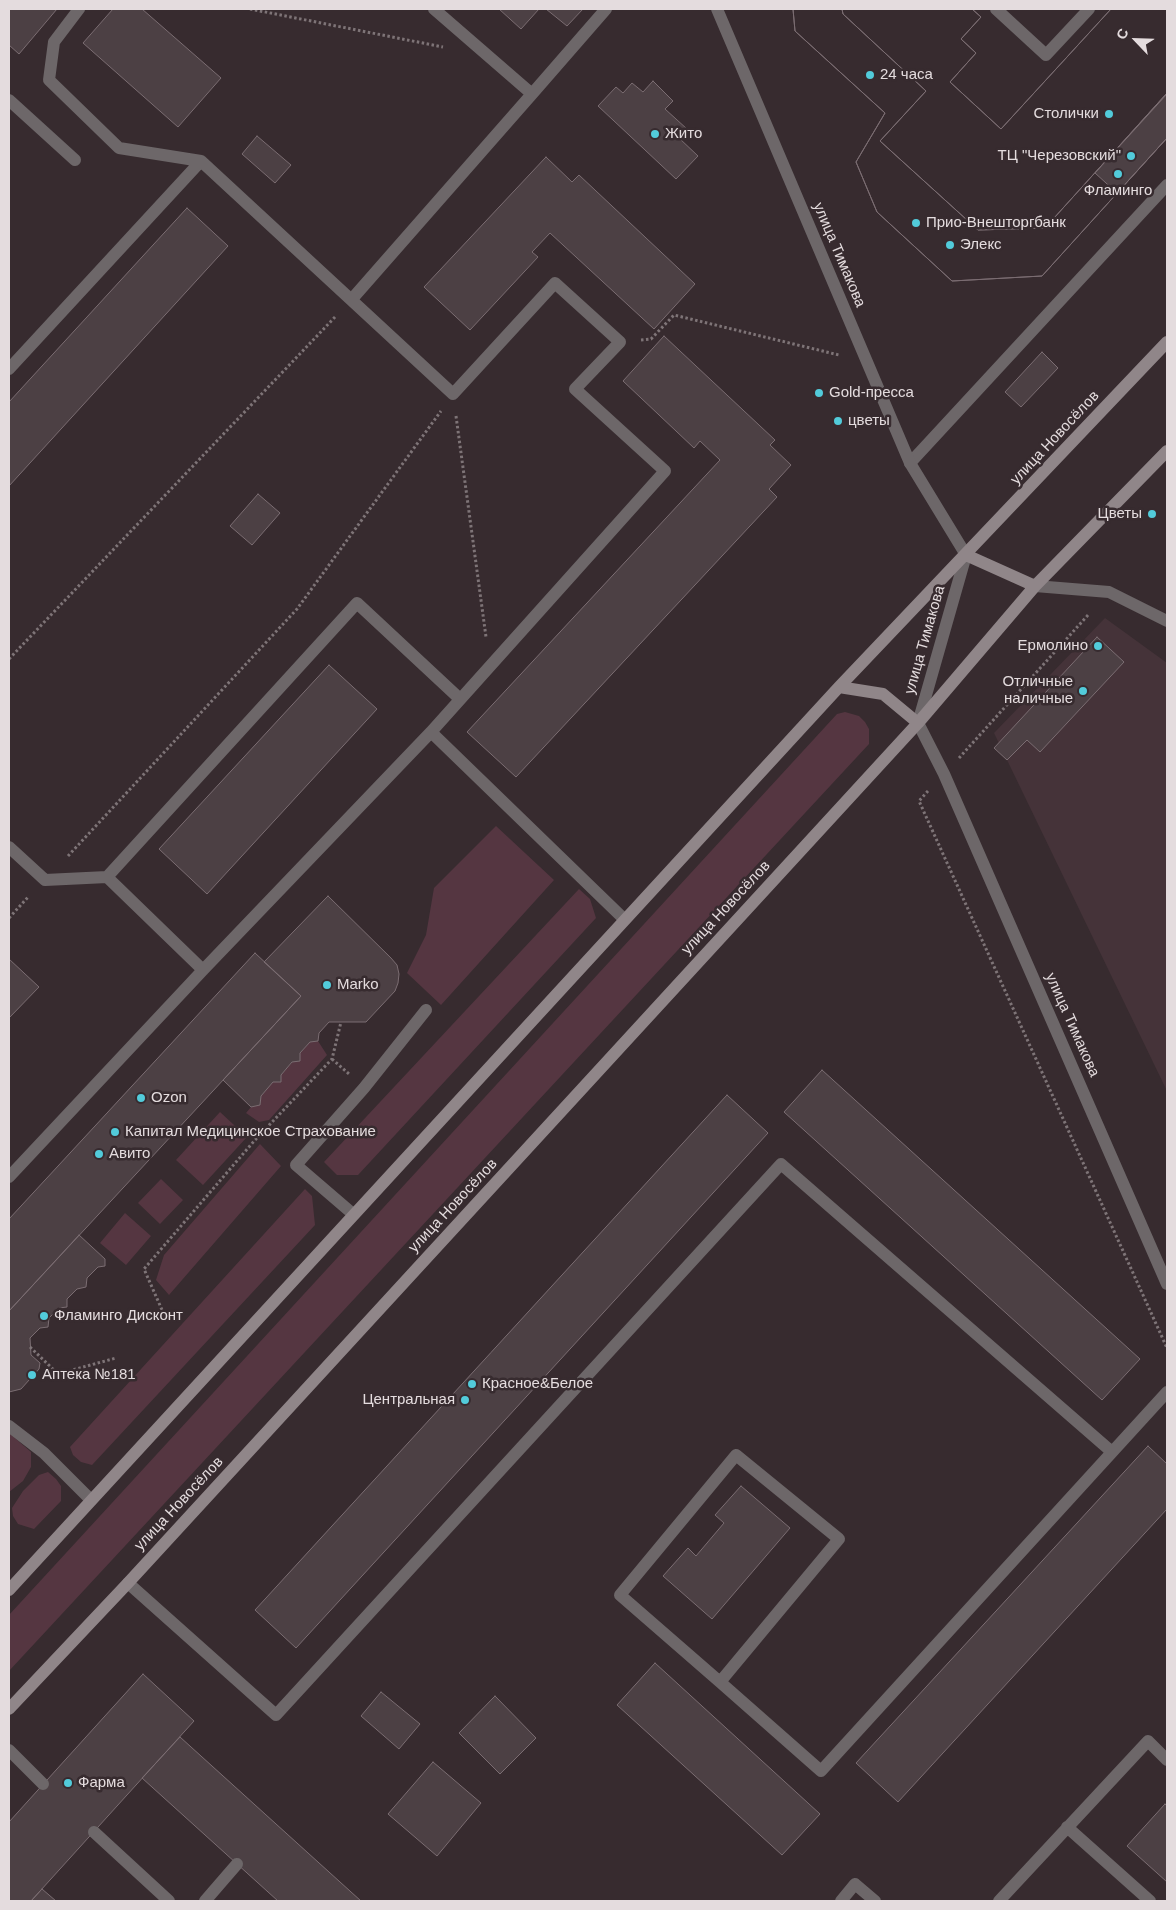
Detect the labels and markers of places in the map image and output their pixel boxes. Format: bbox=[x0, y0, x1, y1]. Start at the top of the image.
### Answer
place label: 24 часа bbox=[880, 66, 933, 84]
marker: 24 часа bbox=[864, 69, 876, 81]
place label: Столички bbox=[1034, 105, 1099, 123]
marker: Столички bbox=[1103, 108, 1115, 120]
place label: Жито bbox=[665, 125, 702, 143]
marker: Жито bbox=[649, 128, 661, 140]
place label: ТЦ "Черезовский" bbox=[998, 147, 1121, 165]
marker: ТЦ "Черезовский" bbox=[1125, 150, 1137, 162]
marker: Фламинго bbox=[1112, 168, 1124, 180]
place label: Фламинго bbox=[1084, 182, 1152, 200]
place label: Прио-Внешторгбанк bbox=[926, 214, 1066, 232]
marker: Прио-Внешторгбанк bbox=[910, 217, 922, 229]
place label: Элекс bbox=[960, 236, 1002, 254]
marker: Элекс bbox=[944, 239, 956, 251]
place label: Gold-пресса bbox=[829, 384, 914, 402]
marker: Gold-пресса bbox=[813, 387, 825, 399]
place label: цветы bbox=[848, 412, 890, 430]
marker: цветы bbox=[832, 415, 844, 427]
place label: Цветы bbox=[1098, 505, 1142, 523]
marker: Цветы bbox=[1146, 508, 1158, 520]
place label: Ермолино bbox=[1018, 637, 1088, 655]
marker: Ермолино bbox=[1092, 640, 1104, 652]
place label: Отличные наличные bbox=[1002, 673, 1073, 708]
marker: Отличные наличные bbox=[1077, 685, 1089, 697]
place label: Marko bbox=[337, 976, 379, 994]
marker: Marko bbox=[321, 979, 333, 991]
place label: Ozon bbox=[151, 1089, 187, 1107]
marker: Ozon bbox=[135, 1092, 147, 1104]
place label: Капитал Медицинское Страхование bbox=[125, 1123, 376, 1141]
marker: Капитал Медицинское Страхование bbox=[109, 1126, 121, 1138]
place label: Авито bbox=[109, 1145, 150, 1163]
marker: Авито bbox=[93, 1148, 105, 1160]
place label: Фламинго Дисконт bbox=[54, 1307, 183, 1325]
marker: Фламинго Дисконт bbox=[38, 1310, 50, 1322]
place label: Аптека №181 bbox=[42, 1366, 136, 1384]
marker: Аптека №181 bbox=[26, 1369, 38, 1381]
place label: Красное&Белое bbox=[482, 1375, 593, 1393]
marker: Красное&Белое bbox=[466, 1378, 478, 1390]
place label: Центральная bbox=[362, 1391, 455, 1409]
marker: Центральная bbox=[459, 1394, 471, 1406]
place label: Фарма bbox=[78, 1774, 125, 1792]
marker: Фарма bbox=[62, 1777, 74, 1789]

